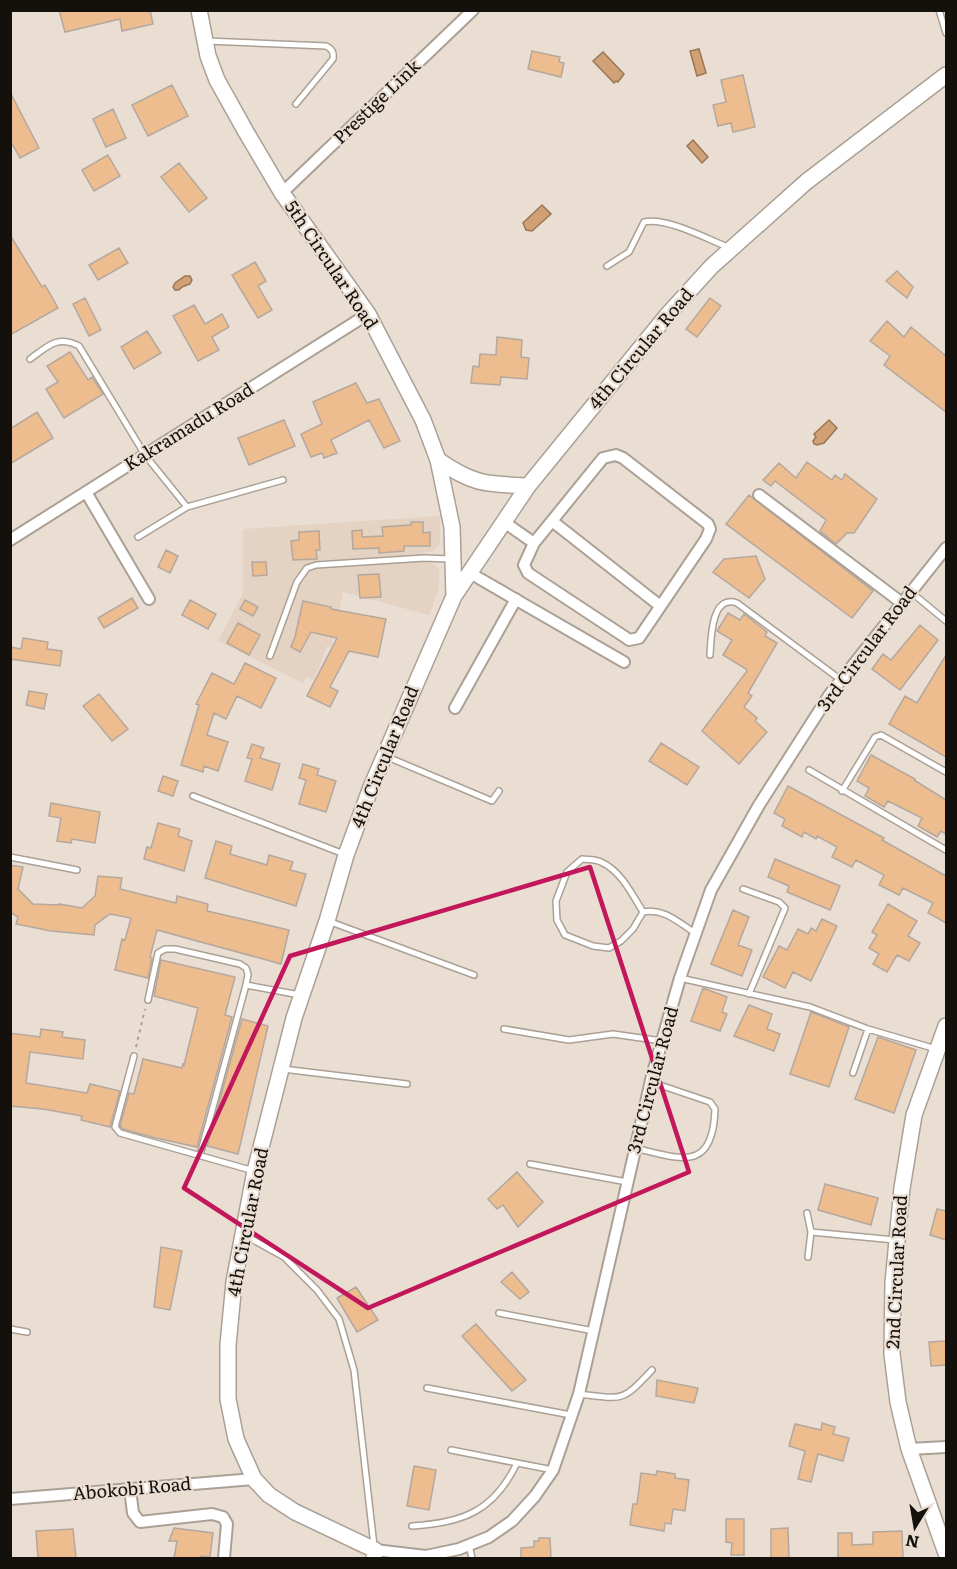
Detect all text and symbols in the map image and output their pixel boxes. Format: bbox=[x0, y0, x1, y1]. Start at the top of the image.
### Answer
street label: Prestige Link bbox=[326, 51, 427, 150]
street label: 5th Circular Road bbox=[279, 194, 386, 334]
street label: 4th Circular Road bbox=[581, 281, 699, 415]
street label: Kakramadu Road bbox=[118, 375, 258, 476]
street label: 3rd Circular Road bbox=[809, 580, 922, 717]
street label: 4th Circular Road bbox=[343, 681, 424, 832]
street label: 3rd Circular Road bbox=[619, 1003, 684, 1156]
street label: 4th Circular Road bbox=[219, 1145, 274, 1299]
street label: 2nd Circular Road bbox=[878, 1194, 913, 1350]
street label: Abokobi Road bbox=[71, 1469, 192, 1506]
north arrow bbox=[885, 1497, 945, 1557]
text: N bbox=[903, 1530, 921, 1556]

